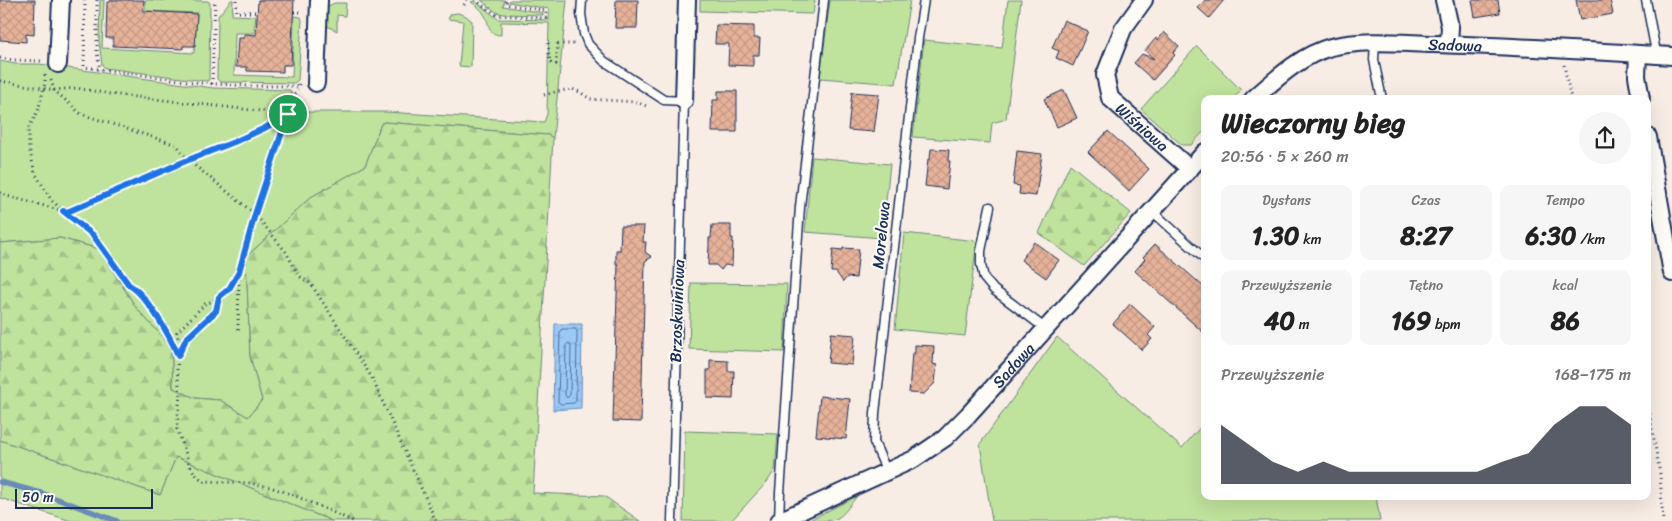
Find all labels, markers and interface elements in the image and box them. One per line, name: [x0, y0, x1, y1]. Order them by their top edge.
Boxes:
street label: Sadowa: [1428, 29, 1482, 60]
pin: [267, 93, 309, 135]
street label: Wiśniowa: [1109, 95, 1176, 159]
text: Wieczorny bieg: [1221, 98, 1405, 147]
icon: arrive: [274, 100, 302, 128]
button: share: [1579, 112, 1631, 164]
text: 20:56 · 5 × 260 m: [1221, 142, 1349, 171]
text: Dystans: [1262, 188, 1311, 213]
text: Czas: [1412, 188, 1440, 213]
text: Tempo: [1546, 188, 1585, 213]
street label: Morelowa: [863, 200, 899, 270]
text: 1.30: [1252, 213, 1300, 258]
text: 8:27: [1400, 213, 1452, 258]
text: 6:30: [1525, 213, 1577, 258]
text: km: [1300, 227, 1321, 252]
text: /km: [1577, 227, 1605, 252]
street label: Brzoskwiniowa: [661, 258, 693, 363]
text: Przewyższenie: [1241, 273, 1332, 298]
text: Tętno: [1409, 273, 1443, 298]
text: kcal: [1553, 273, 1578, 298]
text: 40: [1264, 298, 1295, 343]
text: 169: [1391, 298, 1431, 343]
text: 86: [1551, 298, 1580, 343]
text: m: [1295, 312, 1310, 337]
text: bpm: [1431, 312, 1461, 337]
street label: Sadowa: [984, 335, 1042, 395]
text: Przewyższenie: [1221, 360, 1325, 389]
text: 168–175 m: [1554, 360, 1631, 389]
text: 50 m: [22, 485, 54, 510]
scale bar: [15, 486, 152, 509]

